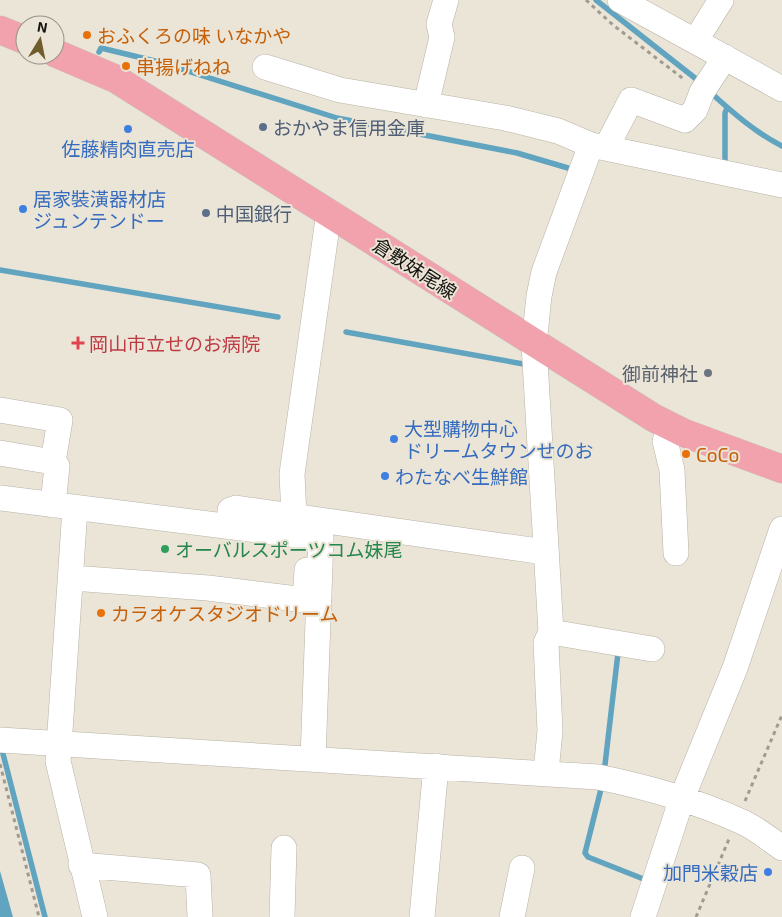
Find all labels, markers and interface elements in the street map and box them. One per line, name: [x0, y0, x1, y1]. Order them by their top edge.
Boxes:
north arrow: [15, 15, 65, 65]
text: N: [36, 17, 49, 36]
place label: おふくろの味 いなかや: [97, 24, 291, 47]
marker: おふくろの味 いなかや: [81, 29, 93, 41]
place label: 串揚げねね: [136, 55, 231, 78]
marker: 串揚げねね: [120, 60, 132, 72]
place label: おかやま信用金庫: [273, 116, 425, 139]
marker: おかやま信用金庫: [257, 121, 269, 133]
marker: 佐藤精肉直売店: [122, 123, 134, 135]
place label: 佐藤精肉直売店: [61, 137, 195, 160]
place label: 居家裝潢器材店 ジュンテンドー: [33, 187, 166, 232]
place label: 中国銀行: [216, 202, 292, 225]
marker: 居家裝潢器材店 ジュンテンドー: [17, 203, 29, 215]
marker: 中国銀行: [200, 207, 212, 219]
street label: 倉敷妹尾線: [369, 232, 461, 304]
place label: 岡山市立せのお病院: [89, 332, 260, 355]
marker: 岡山市立せのお病院: [71, 336, 85, 350]
place label: 御前神社: [622, 362, 698, 385]
marker: 御前神社: [702, 367, 714, 379]
place label: 大型購物中心 ドリームタウンせのお: [404, 417, 593, 462]
marker: 大型購物中心 ドリームタウンせのお: [388, 433, 400, 445]
place label: CoCo: [696, 443, 739, 466]
marker: CoCo: [680, 448, 692, 460]
place label: わたなべ生鮮館: [395, 465, 528, 488]
marker: わたなべ生鮮館: [379, 470, 391, 482]
place label: オーバルスポーツコム妹尾: [175, 538, 402, 561]
marker: オーバルスポーツコム妹尾: [159, 543, 171, 555]
place label: カラオケスタジオドリーム: [111, 602, 338, 625]
marker: カラオケスタジオドリーム: [95, 607, 107, 619]
place label: 加門米穀店: [663, 861, 758, 884]
marker: 加門米穀店: [762, 866, 774, 878]

